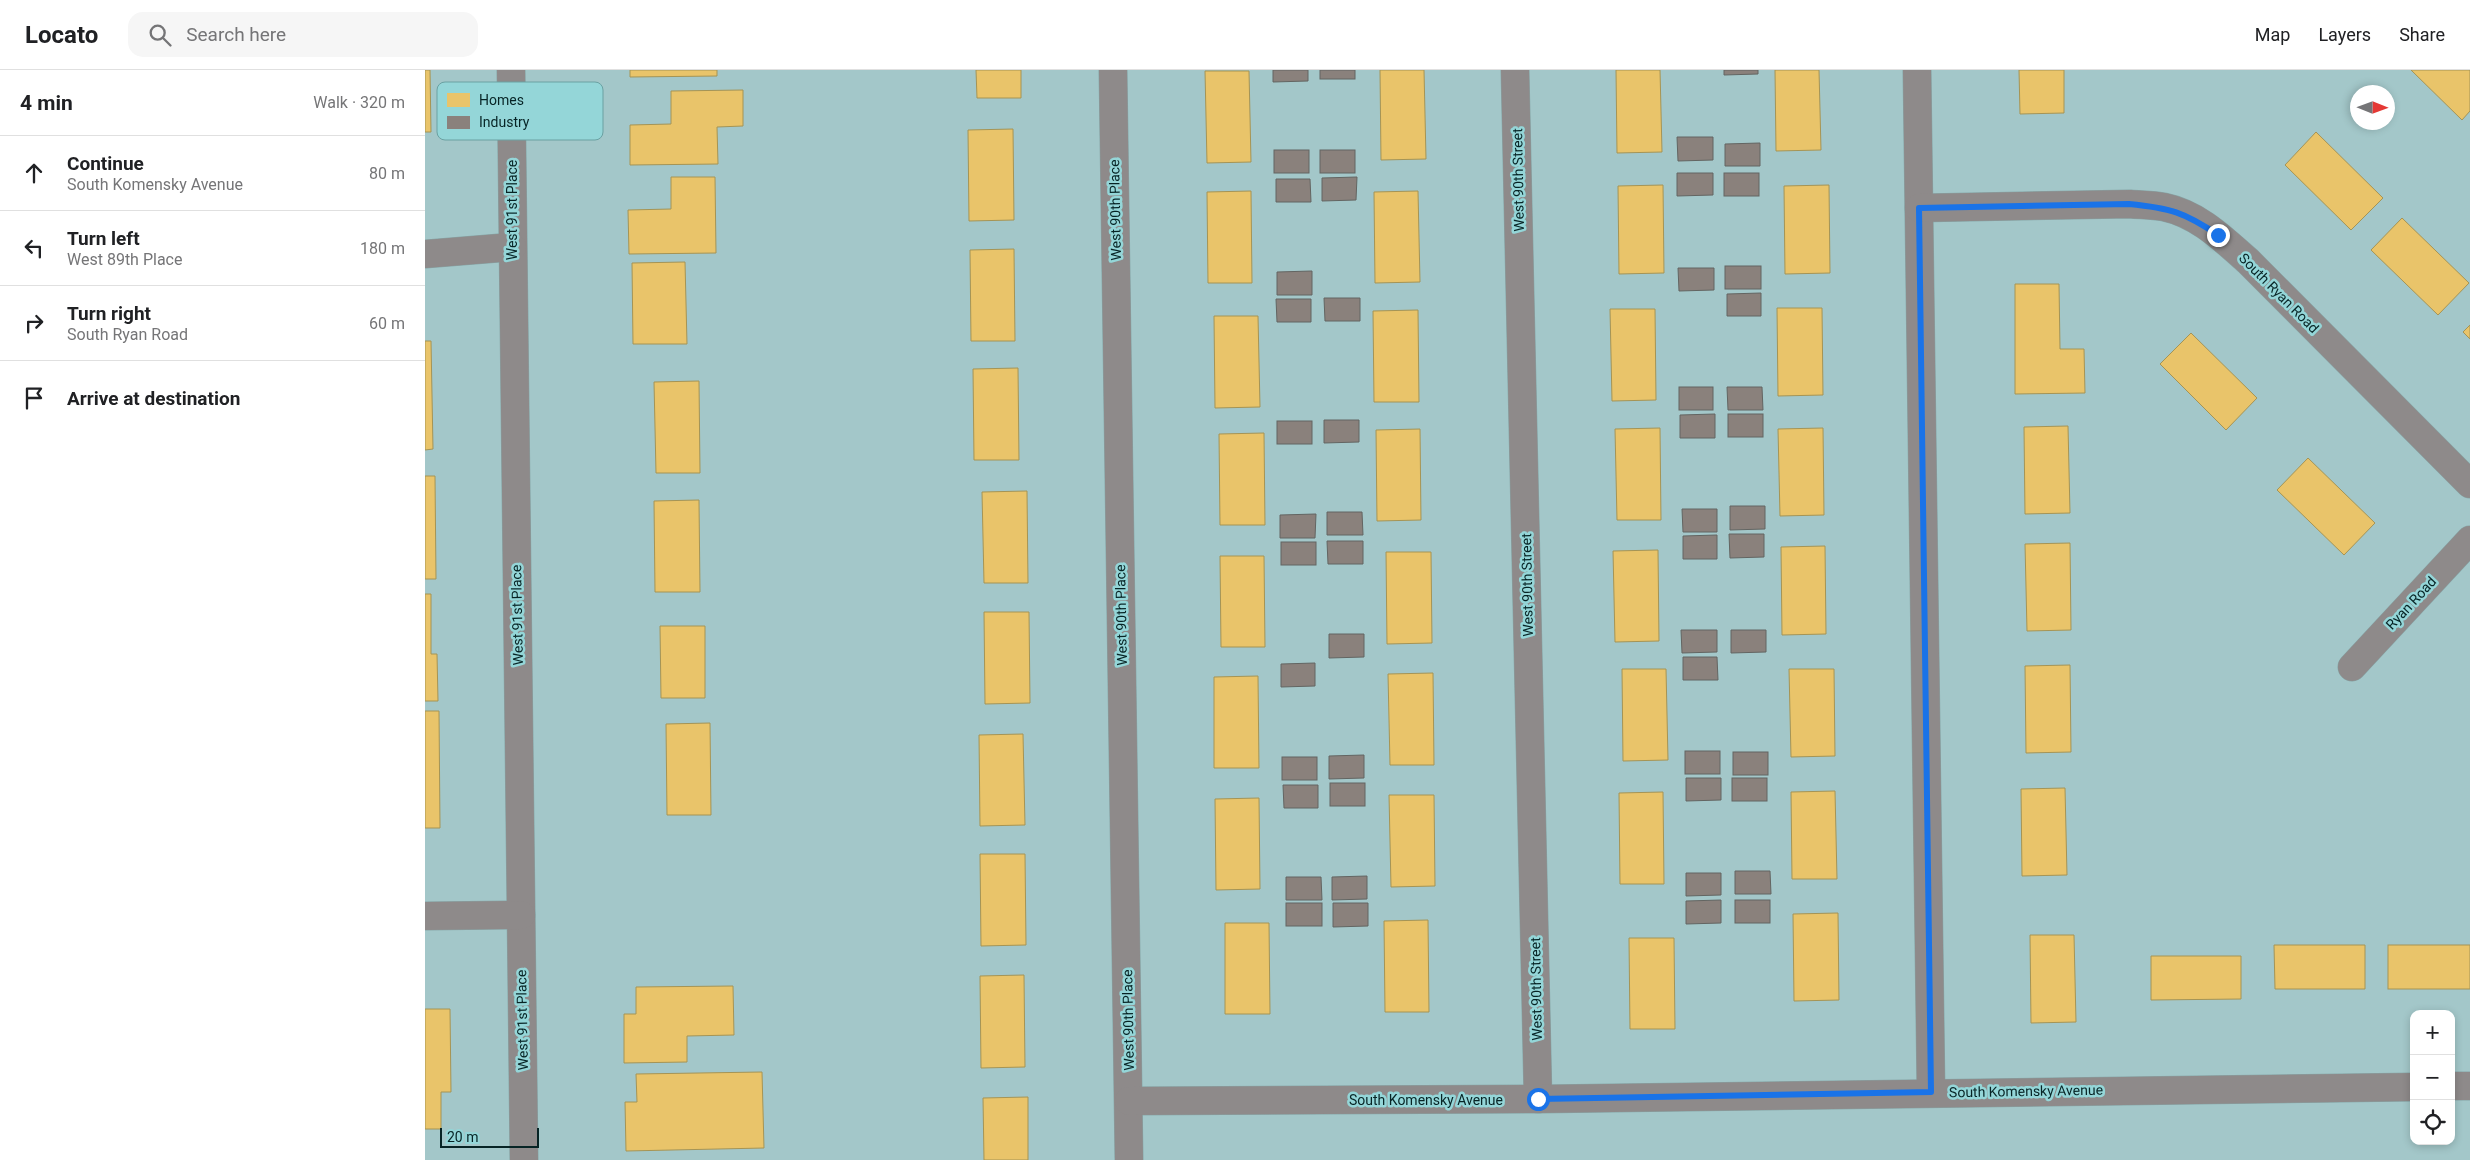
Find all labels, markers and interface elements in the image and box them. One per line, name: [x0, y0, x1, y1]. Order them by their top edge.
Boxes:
search box: [128, 12, 478, 57]
text: Locato: [25, 21, 98, 49]
icon: search: [146, 21, 174, 49]
text: Search here: [186, 23, 286, 46]
text: Map: [2255, 24, 2290, 45]
text: Layers: [2318, 24, 2371, 45]
text: Share: [2399, 24, 2445, 45]
legend: [437, 82, 603, 140]
north arrow: [2350, 85, 2395, 130]
text: 4 min: [20, 91, 73, 115]
text: Homes: [479, 92, 524, 108]
text: Walk · 320 m: [313, 93, 405, 112]
text: Industry: [479, 114, 530, 130]
street label: West 90th Street: [1509, 128, 1527, 232]
text: Continue: [67, 152, 144, 175]
icon: ahead: [20, 159, 48, 187]
street label: West 90th Place: [1106, 159, 1124, 261]
street label: West 91st Place: [504, 160, 520, 260]
text: 80 m: [369, 164, 405, 183]
text: South Komensky Avenue: [67, 175, 243, 194]
route end: [2207, 224, 2230, 247]
text: Turn left: [67, 227, 140, 250]
icon: left: [20, 234, 48, 262]
text: 180 m: [360, 239, 405, 258]
text: West 89th Place: [67, 250, 182, 269]
street label: South Ryan Road: [2236, 250, 2322, 336]
text: Turn right: [67, 302, 151, 325]
icon: right: [20, 309, 48, 337]
text: 60 m: [369, 314, 405, 333]
text: South Ryan Road: [67, 325, 188, 344]
icon: arrive: [20, 384, 48, 412]
text: Arrive at destination: [67, 387, 240, 410]
street label: West 90th Street: [1518, 533, 1536, 637]
street label: West 90th Place: [1112, 564, 1130, 666]
street label: West 91st Place: [508, 565, 526, 665]
street label: Ryan Road: [2383, 573, 2439, 633]
street label: West 90th Street: [1527, 937, 1545, 1041]
street label: West 90th Place: [1119, 969, 1137, 1071]
street label: West 91st Place: [513, 970, 531, 1070]
map controls: [2410, 1010, 2455, 1145]
button: +: [2410, 1010, 2455, 1055]
button: −: [2410, 1055, 2455, 1100]
street label: South Komensky Avenue: [1949, 1082, 2103, 1100]
route start: [1527, 1088, 1550, 1111]
street label: South Komensky Avenue: [1349, 1092, 1503, 1108]
button: locate: [2410, 1100, 2455, 1145]
scale bar: [440, 1125, 539, 1148]
text: 20 m: [447, 1129, 479, 1145]

